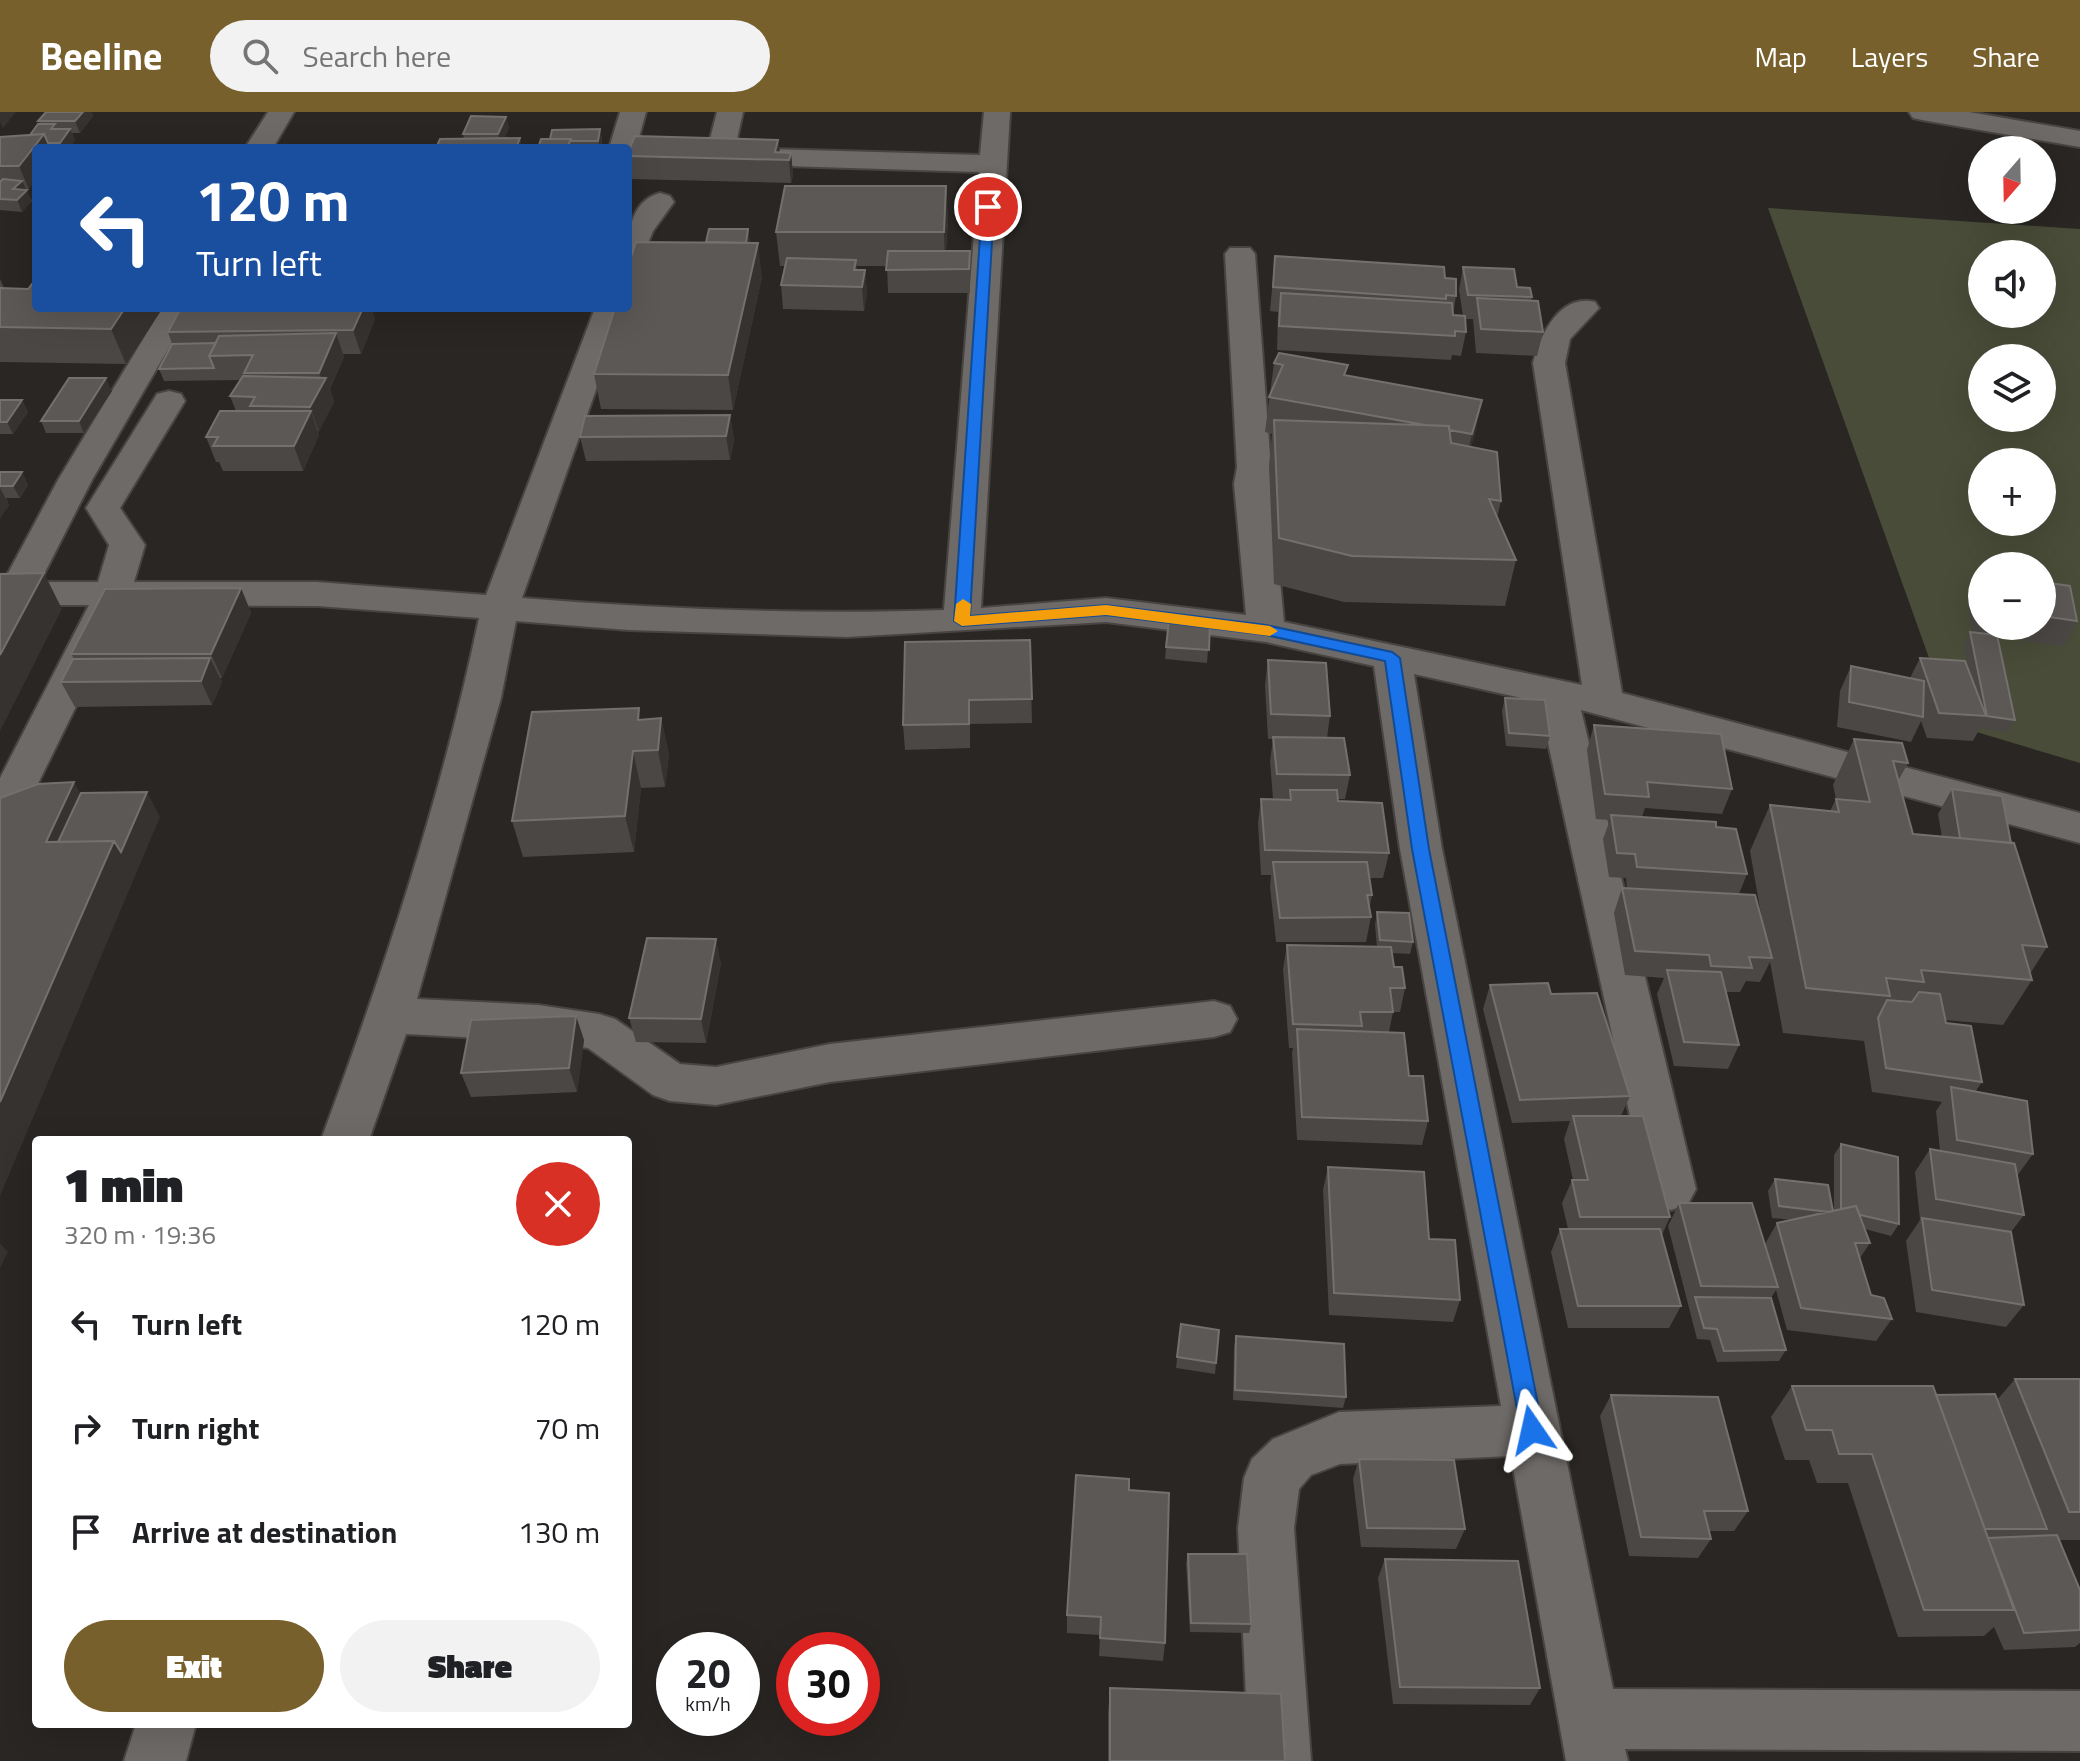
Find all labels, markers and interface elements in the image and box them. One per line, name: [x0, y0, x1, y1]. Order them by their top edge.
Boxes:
search box: [210, 20, 770, 92]
text: Beeline: [40, 27, 162, 85]
text: Search here: [302, 33, 451, 79]
icon: search: [238, 34, 282, 78]
text: Map: [1754, 35, 1807, 78]
text: Layers: [1851, 35, 1928, 78]
text: Share: [1972, 35, 2040, 78]
north arrow: [1968, 136, 2056, 224]
map controls: [1968, 136, 2056, 640]
text: 120 m: [196, 158, 349, 243]
pin: [954, 173, 1022, 241]
icon: left: [64, 176, 168, 280]
icon: arrive: [966, 185, 1010, 229]
text: Turn left: [196, 235, 322, 290]
button: sound: [1968, 240, 2056, 328]
button: layers: [1968, 344, 2056, 432]
button: +: [1968, 448, 2056, 536]
button: −: [1968, 552, 2056, 640]
text: 1 min: [64, 1148, 183, 1221]
button: close: [516, 1162, 600, 1246]
text: 320 m · 19:36: [64, 1215, 216, 1254]
text: Turn left: [132, 1301, 242, 1347]
text: 120 m: [518, 1301, 600, 1347]
icon: left: [64, 1302, 108, 1346]
position arrow: [1490, 1388, 1574, 1472]
text: Turn right: [132, 1405, 260, 1451]
text: 70 m: [535, 1405, 600, 1451]
icon: right: [64, 1406, 108, 1450]
text: Arrive at destination: [132, 1509, 397, 1555]
text: 130 m: [518, 1509, 600, 1555]
icon: arrive: [64, 1510, 108, 1554]
button: Exit: [64, 1620, 324, 1712]
button: Share: [340, 1620, 600, 1712]
speed limit sign: 30: [776, 1632, 880, 1736]
text: 20: [686, 1643, 730, 1704]
text: km/h: [685, 1688, 731, 1719]

